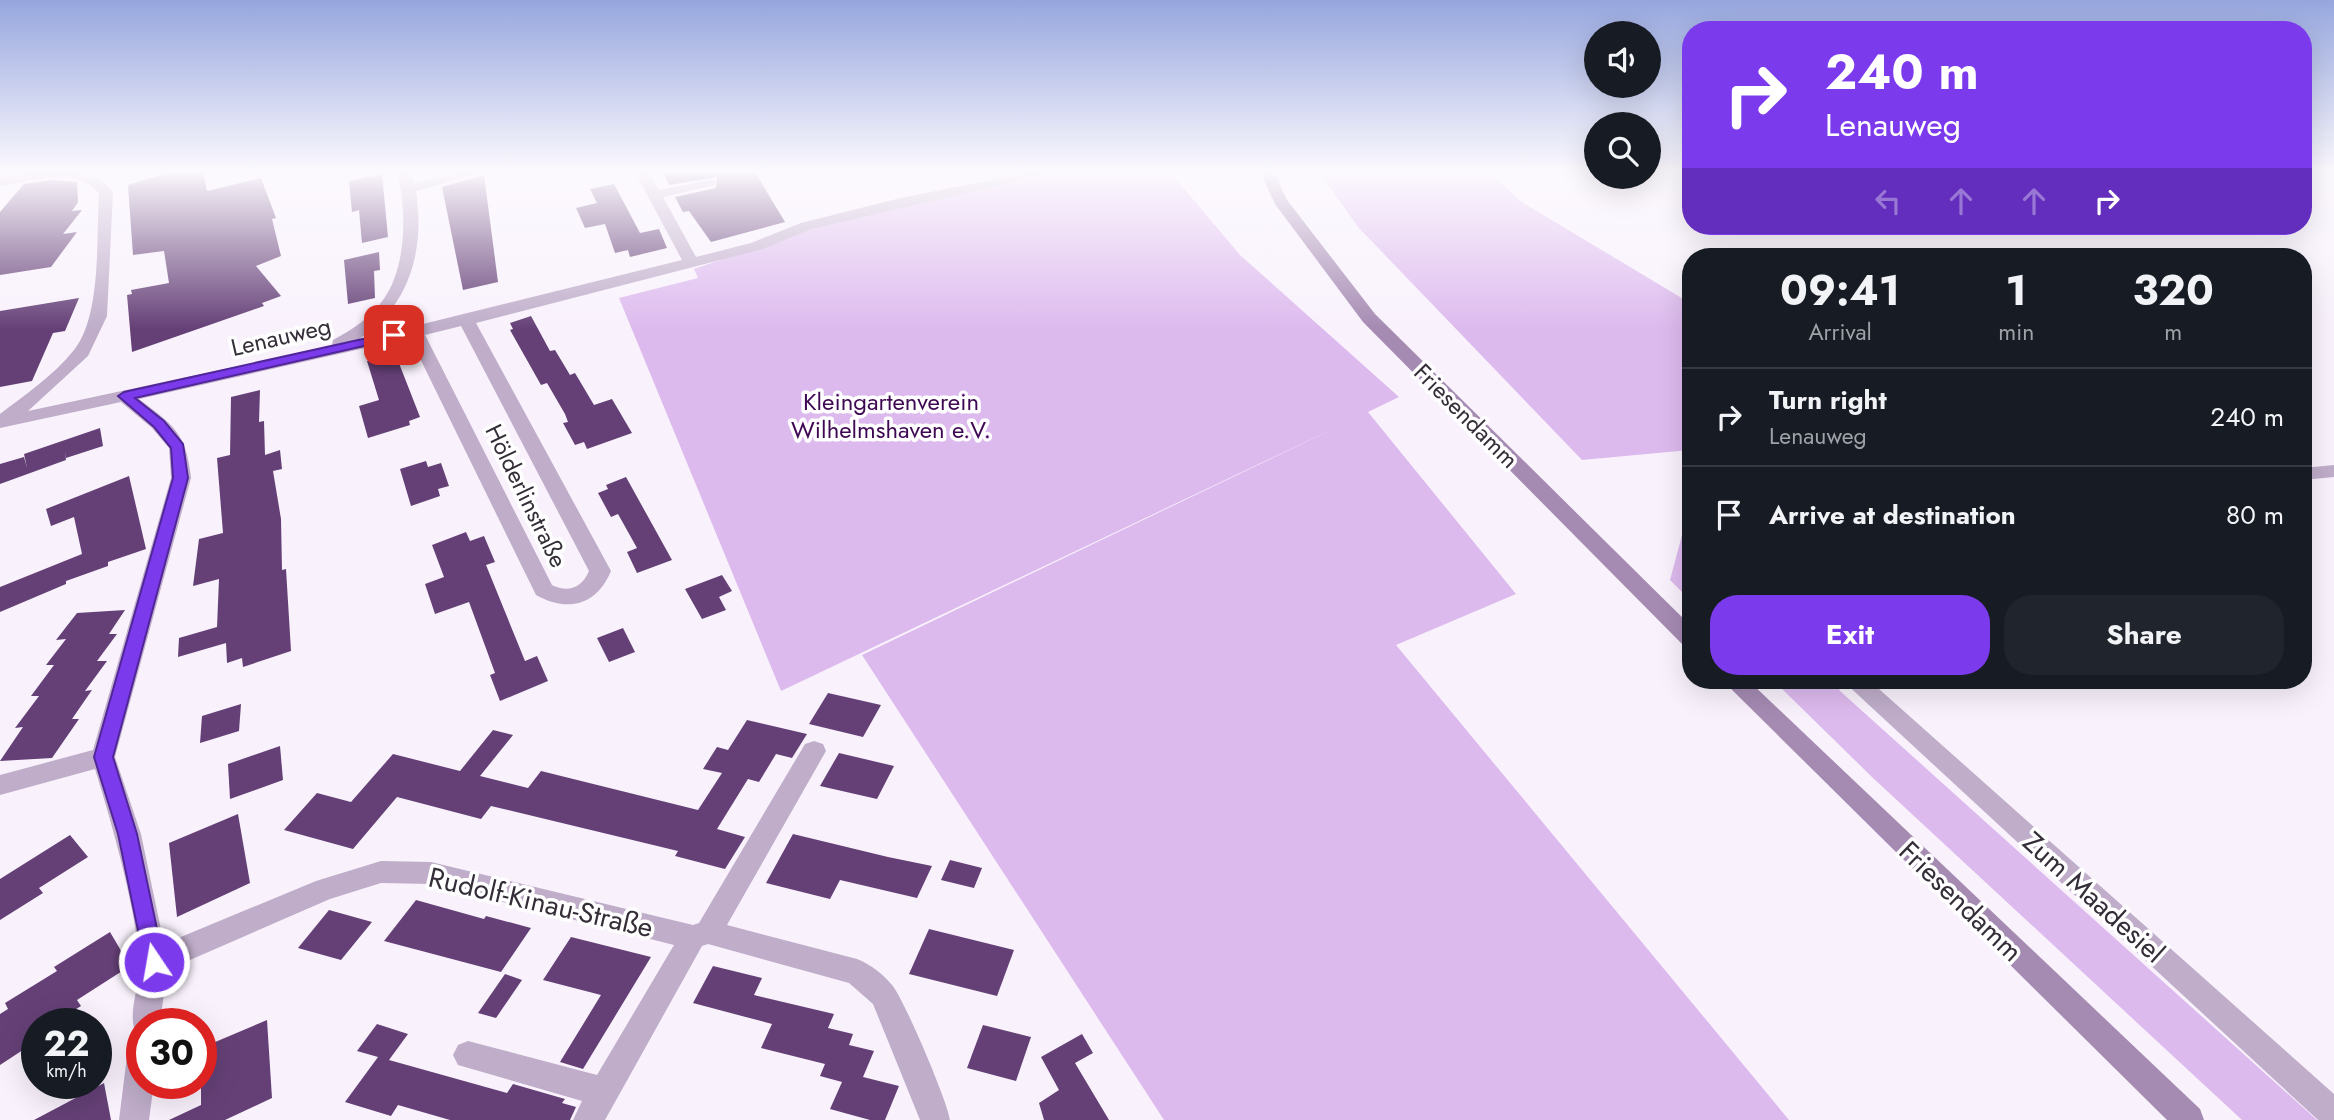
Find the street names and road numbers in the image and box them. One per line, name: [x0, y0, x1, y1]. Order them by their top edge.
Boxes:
street label: Lenauweg: [227, 308, 334, 365]
street label: Friesendamm: [1406, 355, 1527, 476]
street label: Hölderlinstraße: [477, 418, 576, 573]
street label: Zum Maadesiel: [2014, 822, 2174, 972]
street label: Friesendamm: [1889, 832, 2032, 971]
street label: Rudolf-Kinau-Straße: [425, 857, 657, 948]

